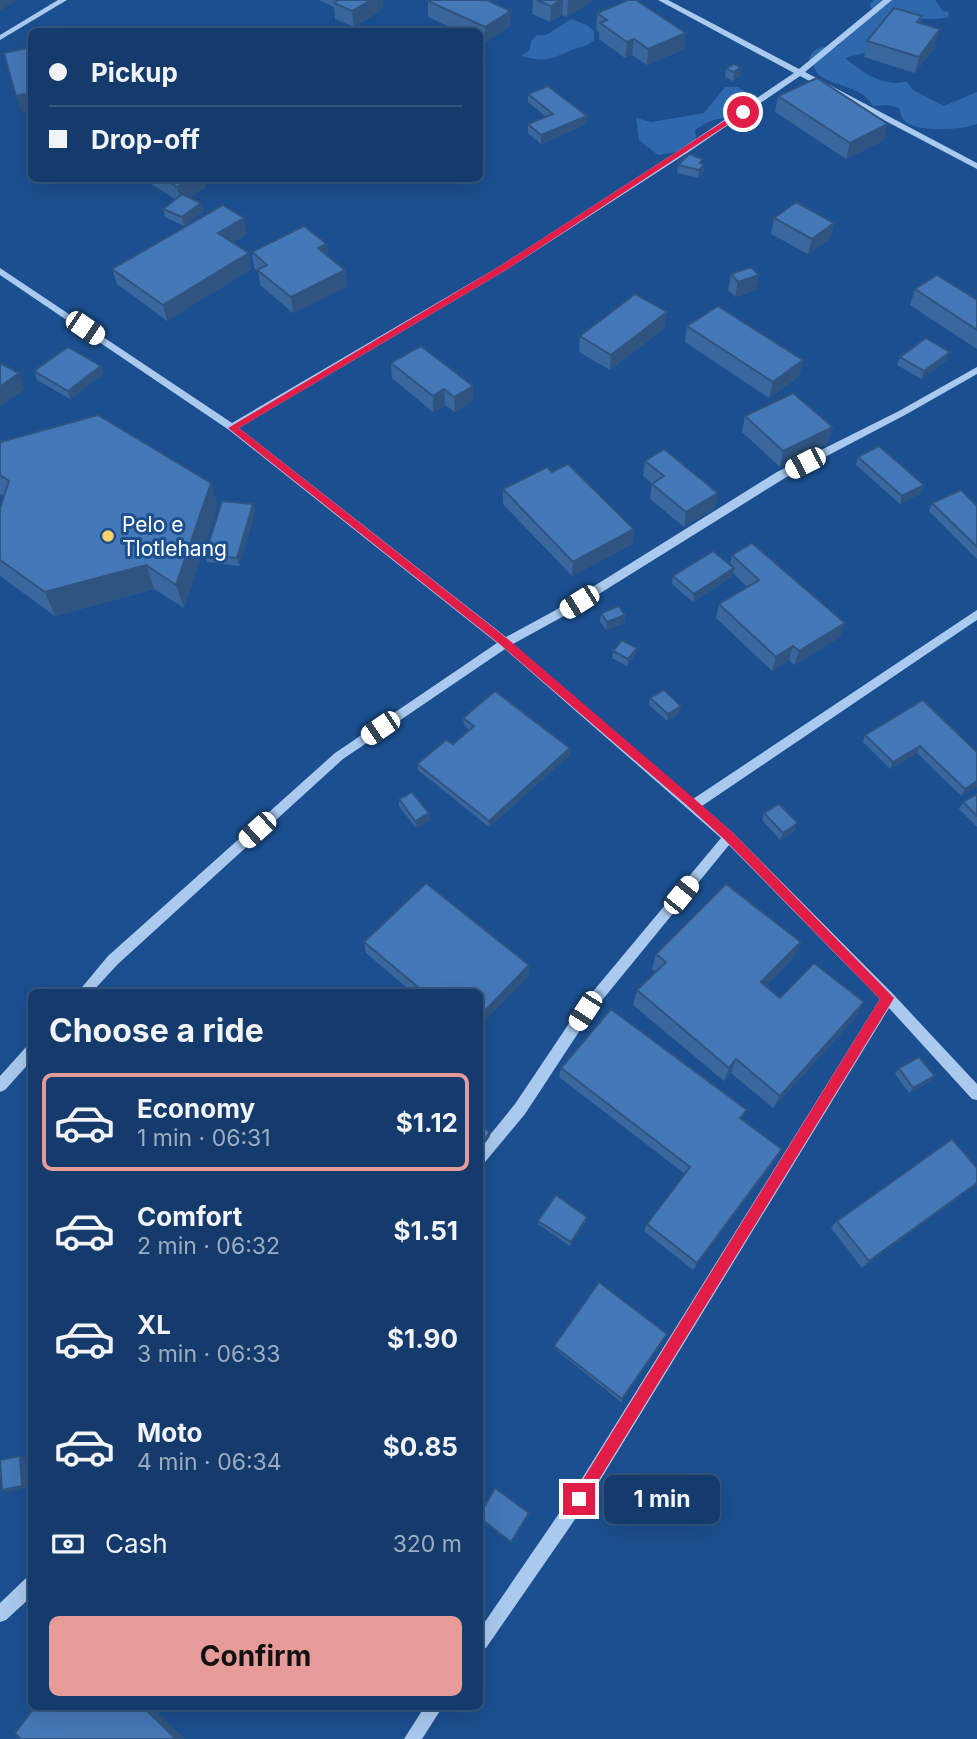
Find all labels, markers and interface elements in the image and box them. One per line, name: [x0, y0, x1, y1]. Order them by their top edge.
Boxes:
text: Pickup: [91, 57, 178, 88]
route start: [727, 96, 759, 128]
text: Drop-off: [91, 124, 200, 155]
car: [62, 308, 109, 348]
car: [782, 444, 829, 482]
place label: Pelo e Tlotlehang: [122, 512, 227, 561]
marker: Pelo e Tlotlehang: [100, 528, 116, 544]
car: [556, 582, 603, 622]
car: [357, 708, 404, 748]
car: [235, 808, 280, 852]
car: [660, 872, 703, 918]
car: [565, 988, 606, 1034]
text: Choose a ride: [49, 1011, 264, 1050]
icon: car: [53, 1091, 116, 1154]
text: Economy: [137, 1093, 255, 1124]
text: $1.12: [396, 1107, 458, 1138]
text: 1 min · 06:31: [137, 1124, 271, 1152]
icon: car: [53, 1199, 116, 1262]
text: Comfort: [137, 1201, 242, 1232]
text: $1.51: [393, 1215, 458, 1246]
text: 2 min · 06:32: [137, 1232, 280, 1260]
icon: car: [53, 1307, 116, 1370]
text: XL: [137, 1309, 171, 1340]
text: $1.90: [387, 1323, 458, 1354]
text: 3 min · 06:33: [137, 1340, 280, 1368]
icon: car: [53, 1415, 116, 1478]
text: Moto: [137, 1417, 202, 1448]
text: $0.85: [383, 1431, 458, 1462]
text: 4 min · 06:34: [137, 1448, 282, 1476]
callout: 1 min: [604, 1474, 719, 1524]
route end: [563, 1483, 595, 1515]
text: 1 min: [634, 1485, 690, 1513]
icon: cash: [49, 1525, 87, 1563]
text: Cash: [105, 1528, 168, 1559]
text: 320 m: [393, 1530, 462, 1558]
button: Confirm: [49, 1616, 462, 1696]

